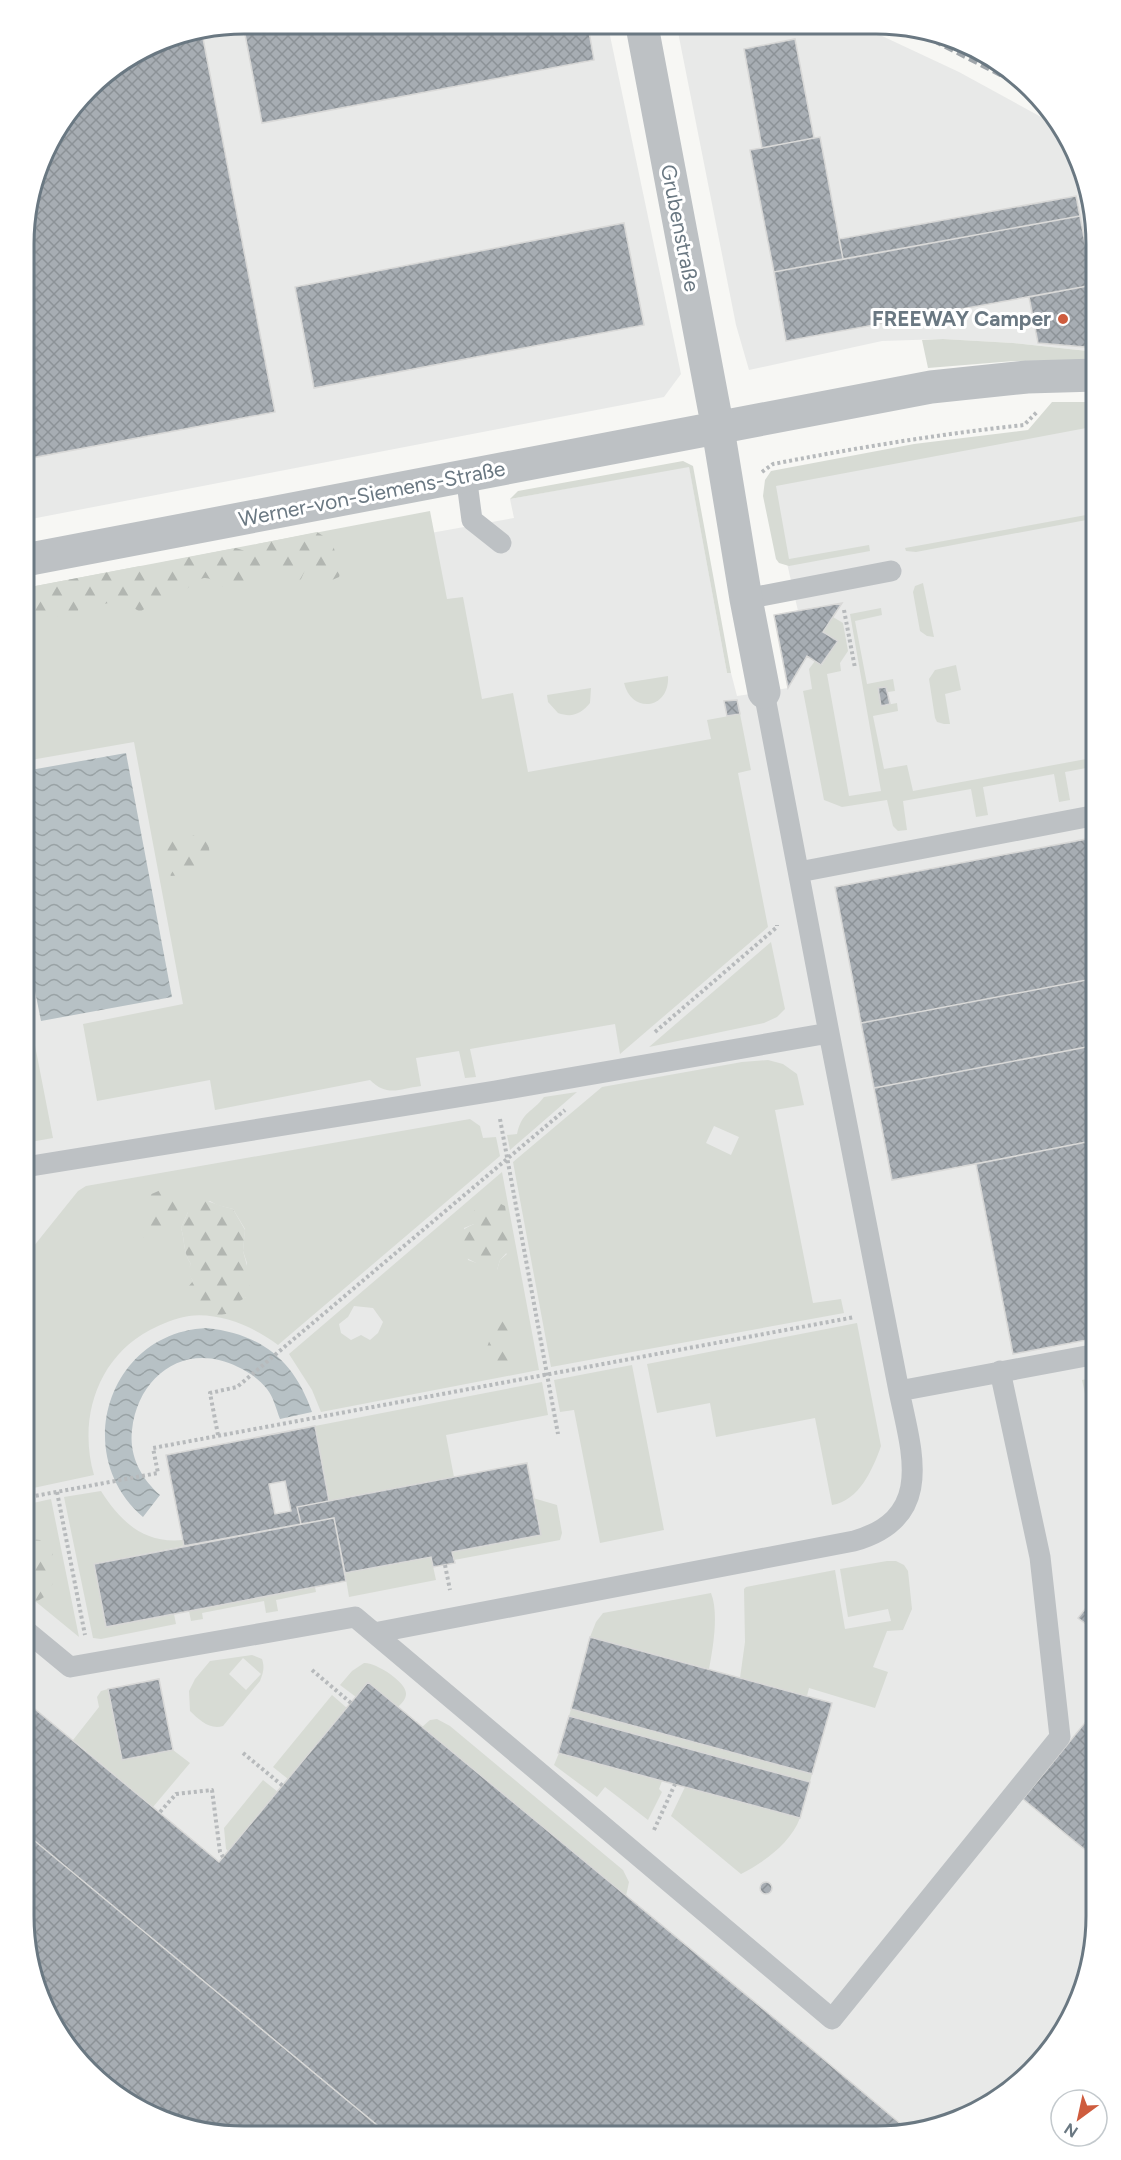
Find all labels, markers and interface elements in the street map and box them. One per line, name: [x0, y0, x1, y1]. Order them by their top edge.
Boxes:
street label: Grubenstraße: [656, 162, 705, 294]
place label: FREEWAY Camper: [872, 306, 1051, 331]
marker: FREEWAY Camper: [1056, 312, 1070, 326]
street label: Werner-von-Siemens-Straße: [236, 455, 507, 532]
north arrow: [1049, 2088, 1109, 2148]
text: N: [1061, 2119, 1081, 2141]

